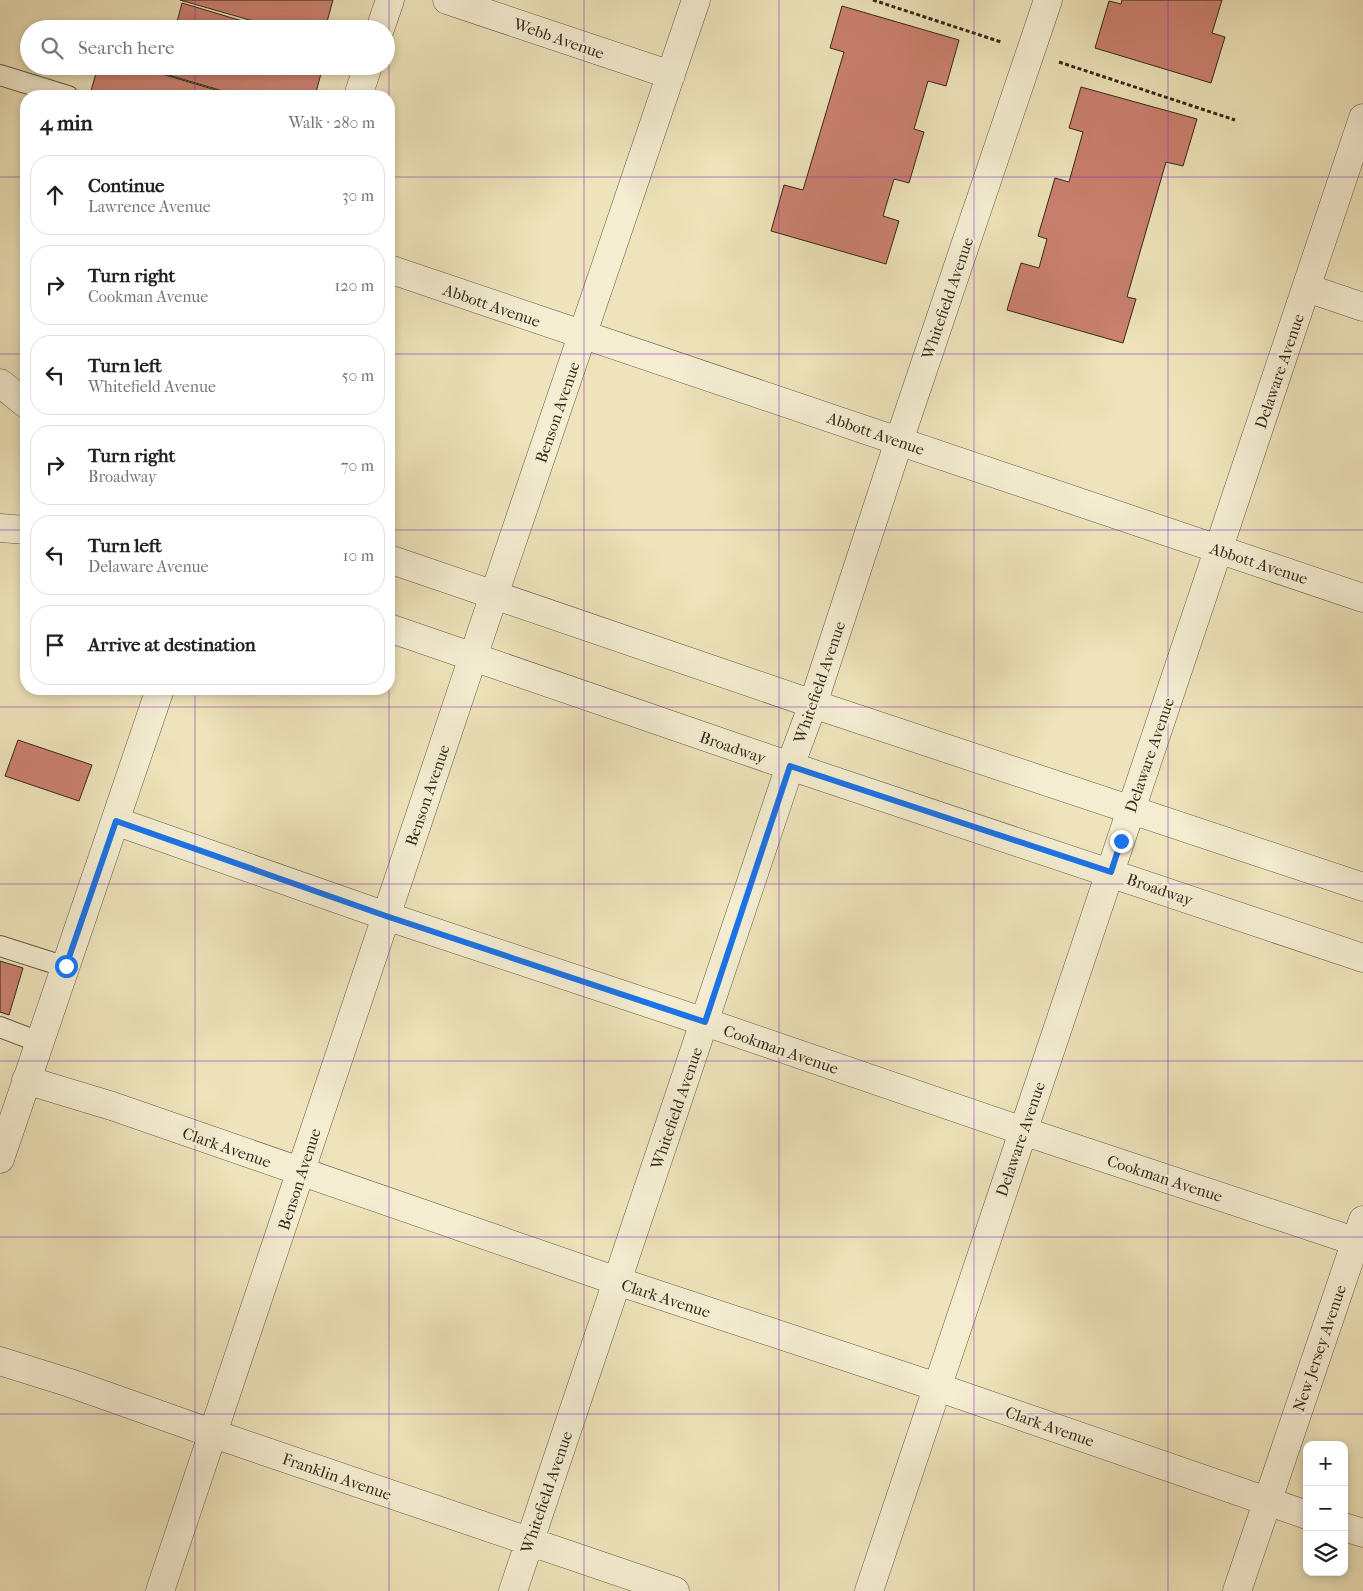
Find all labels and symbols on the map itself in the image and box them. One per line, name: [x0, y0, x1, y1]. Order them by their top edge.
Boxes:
street label: Webb Avenue: [510, 14, 607, 63]
street label: Whitefield Avenue: [917, 235, 977, 363]
street label: Abbott Avenue: [440, 280, 543, 331]
street label: Delaware Avenue: [1251, 311, 1308, 431]
street label: Benson Avenue: [531, 359, 584, 465]
street label: Abbott Avenue: [824, 408, 927, 459]
street label: Abbott Avenue: [1207, 538, 1310, 588]
street label: Whitefield Avenue: [789, 619, 849, 747]
street label: Delaware Avenue: [1121, 695, 1178, 815]
street label: Broadway: [697, 727, 769, 768]
street label: Benson Avenue: [401, 742, 454, 848]
route end: [1110, 830, 1133, 853]
street label: Broadway: [1124, 869, 1196, 910]
route start: [55, 955, 78, 978]
street label: Cookman Avenue: [721, 1021, 841, 1078]
street label: Whitefield Avenue: [646, 1045, 706, 1173]
street label: Delaware Avenue: [992, 1079, 1049, 1199]
street label: Clark Avenue: [180, 1123, 274, 1172]
street label: Benson Avenue: [274, 1126, 325, 1232]
street label: Cookman Avenue: [1105, 1151, 1225, 1206]
street label: Clark Avenue: [619, 1275, 713, 1322]
street label: New Jersey Avenue: [1289, 1282, 1350, 1414]
street label: Clark Avenue: [1003, 1402, 1097, 1451]
street label: Whitefield Avenue: [516, 1429, 576, 1557]
street label: Franklin Avenue: [280, 1449, 394, 1504]

